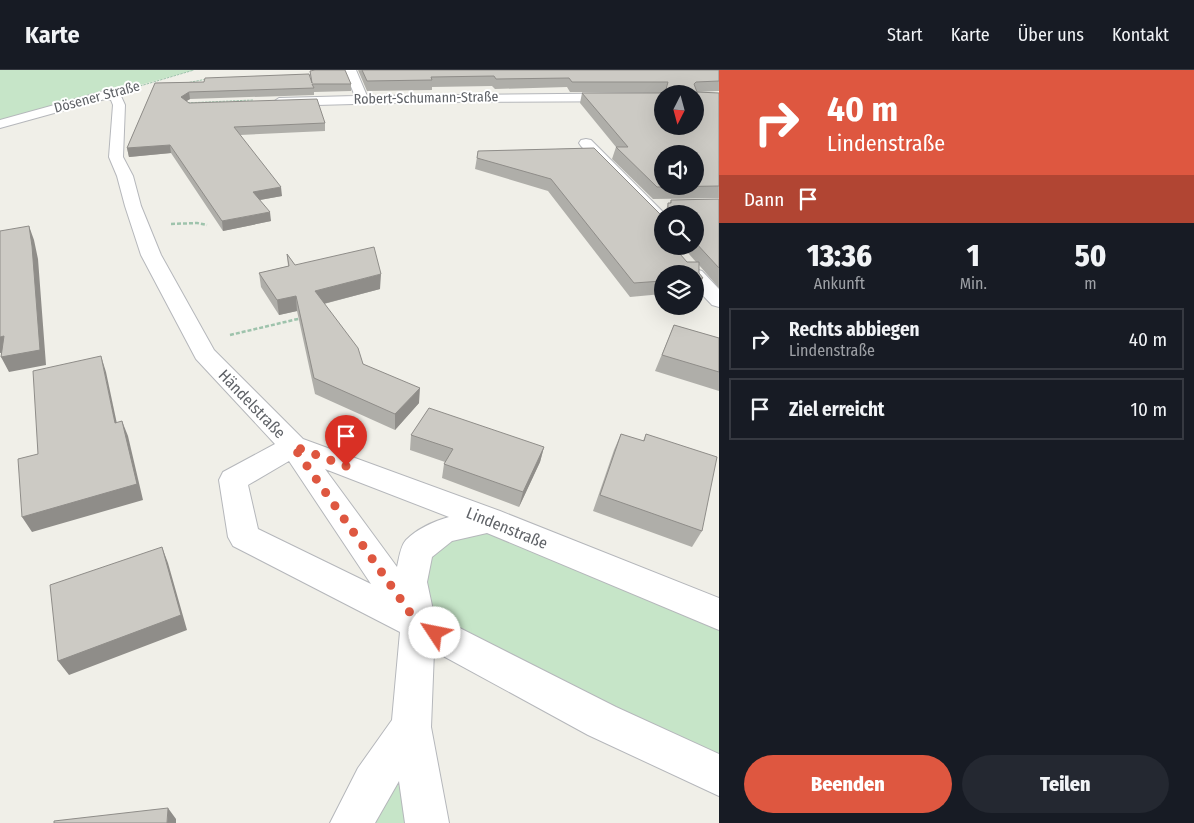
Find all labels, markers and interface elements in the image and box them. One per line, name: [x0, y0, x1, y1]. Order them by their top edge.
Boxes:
text: Karte: [25, 21, 80, 49]
text: Start: [887, 24, 923, 46]
text: Karte: [951, 24, 990, 46]
text: Über uns: [1018, 24, 1084, 46]
text: Kontakt: [1112, 24, 1169, 46]
street label: Dösener Straße: [52, 77, 142, 117]
north arrow: [654, 85, 704, 135]
map controls: [654, 85, 704, 315]
street label: Robert-Schumann-Straße: [354, 88, 498, 108]
text: 40 m: [827, 88, 898, 130]
icon: right: [744, 90, 809, 155]
text: Lindenstraße: [827, 130, 945, 157]
button: sound: [654, 145, 704, 195]
icon: arrive: [794, 185, 822, 213]
text: Dann: [744, 188, 784, 211]
button: search: [654, 205, 704, 255]
text: 13:36: [807, 238, 872, 274]
text: 1: [967, 238, 980, 274]
text: 50: [1075, 238, 1106, 274]
button: layers: [654, 265, 704, 315]
text: Ankunft: [814, 274, 865, 293]
text: Min.: [960, 274, 987, 293]
text: m: [1084, 274, 1097, 293]
text: Rechts abbiegen: [789, 318, 919, 341]
icon: right: [746, 325, 774, 353]
text: 40 m: [1129, 328, 1167, 351]
text: Lindenstraße: [789, 341, 875, 360]
street label: Händelstraße: [215, 366, 290, 442]
icon: arrive: [746, 395, 774, 423]
text: Ziel erreicht: [789, 398, 885, 421]
text: 10 m: [1131, 398, 1167, 421]
pin: [325, 415, 367, 466]
icon: arrive: [332, 422, 360, 450]
street label: Lindenstraße: [464, 503, 550, 553]
position arrow: [408, 606, 460, 658]
button: Beenden: [744, 755, 952, 813]
button: Teilen: [962, 755, 1169, 813]

